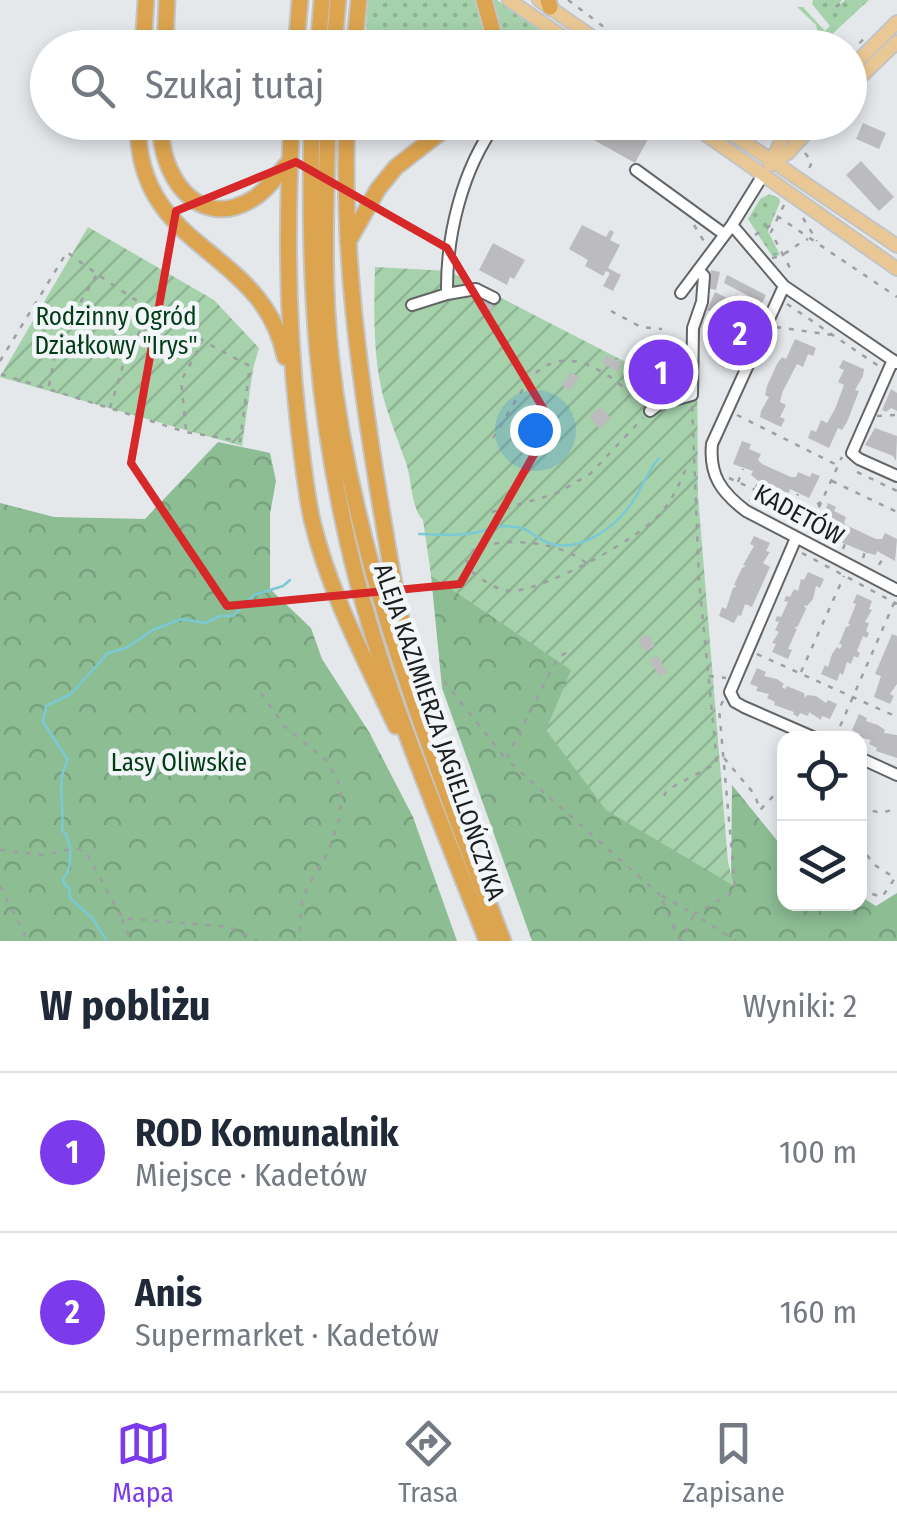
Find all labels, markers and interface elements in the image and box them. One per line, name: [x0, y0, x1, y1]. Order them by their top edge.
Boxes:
search box: [30, 30, 867, 140]
icon: search: [65, 58, 120, 113]
text: Szukaj tutaj: [145, 62, 324, 108]
pin: 2: [708, 296, 772, 370]
park label: Rodzinny Ogród Działkowy "Irys": [34, 302, 198, 361]
pin: 1: [628, 334, 694, 410]
your location: [510, 405, 561, 456]
street label: KADETÓW: [749, 477, 850, 552]
street label: ALEJA KAZIMIERZA JAGIELLOŃCZYKA: [367, 559, 513, 904]
map controls: [777, 731, 867, 911]
button: locate: [777, 731, 867, 821]
park label: Lasy Oliwskie: [111, 748, 247, 778]
button: layers: [777, 821, 867, 911]
text: W pobliżu: [40, 981, 211, 1031]
text: Wyniki: 2: [742, 987, 857, 1025]
text: ROD Komunalnik: [135, 1110, 399, 1156]
text: 1: [66, 1133, 79, 1171]
text: 100 m: [779, 1133, 857, 1171]
text: Miejsce · Kadetów: [135, 1156, 367, 1194]
text: Anis: [135, 1270, 202, 1316]
text: 2: [65, 1293, 80, 1331]
text: 160 m: [780, 1293, 857, 1331]
text: Supermarket · Kadetów: [135, 1316, 439, 1354]
tab: Mapa: [112, 1416, 174, 1509]
tab: Trasa: [398, 1416, 458, 1509]
tab: Zapisane: [682, 1416, 785, 1509]

